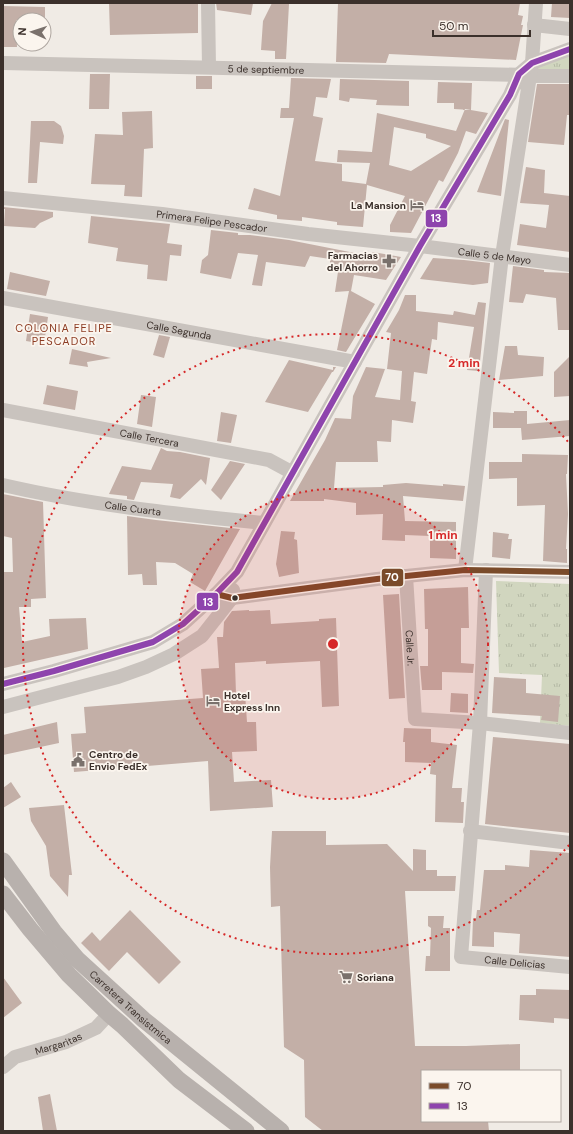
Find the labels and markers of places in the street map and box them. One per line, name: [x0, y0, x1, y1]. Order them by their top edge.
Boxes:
hotel icon: La Mansion: [409, 197, 425, 213]
place label: La Mansion: [351, 199, 406, 212]
place label: Farmacias del Ahorro: [327, 249, 378, 274]
pharmacy icon: Farmacias del Ahorro: [381, 253, 397, 269]
unlabelled marker: [230, 593, 240, 603]
centre of rings: [326, 637, 340, 651]
place label: Hotel Express Inn: [224, 689, 280, 714]
hotel icon: Hotel Express Inn: [205, 693, 221, 709]
place label: Centro de Envio FedEx: [89, 748, 147, 773]
public building icon: Centro de Envio FedEx: [70, 752, 86, 768]
supermarket icon: Soriana: [338, 969, 354, 985]
place label: Soriana: [357, 971, 394, 984]

